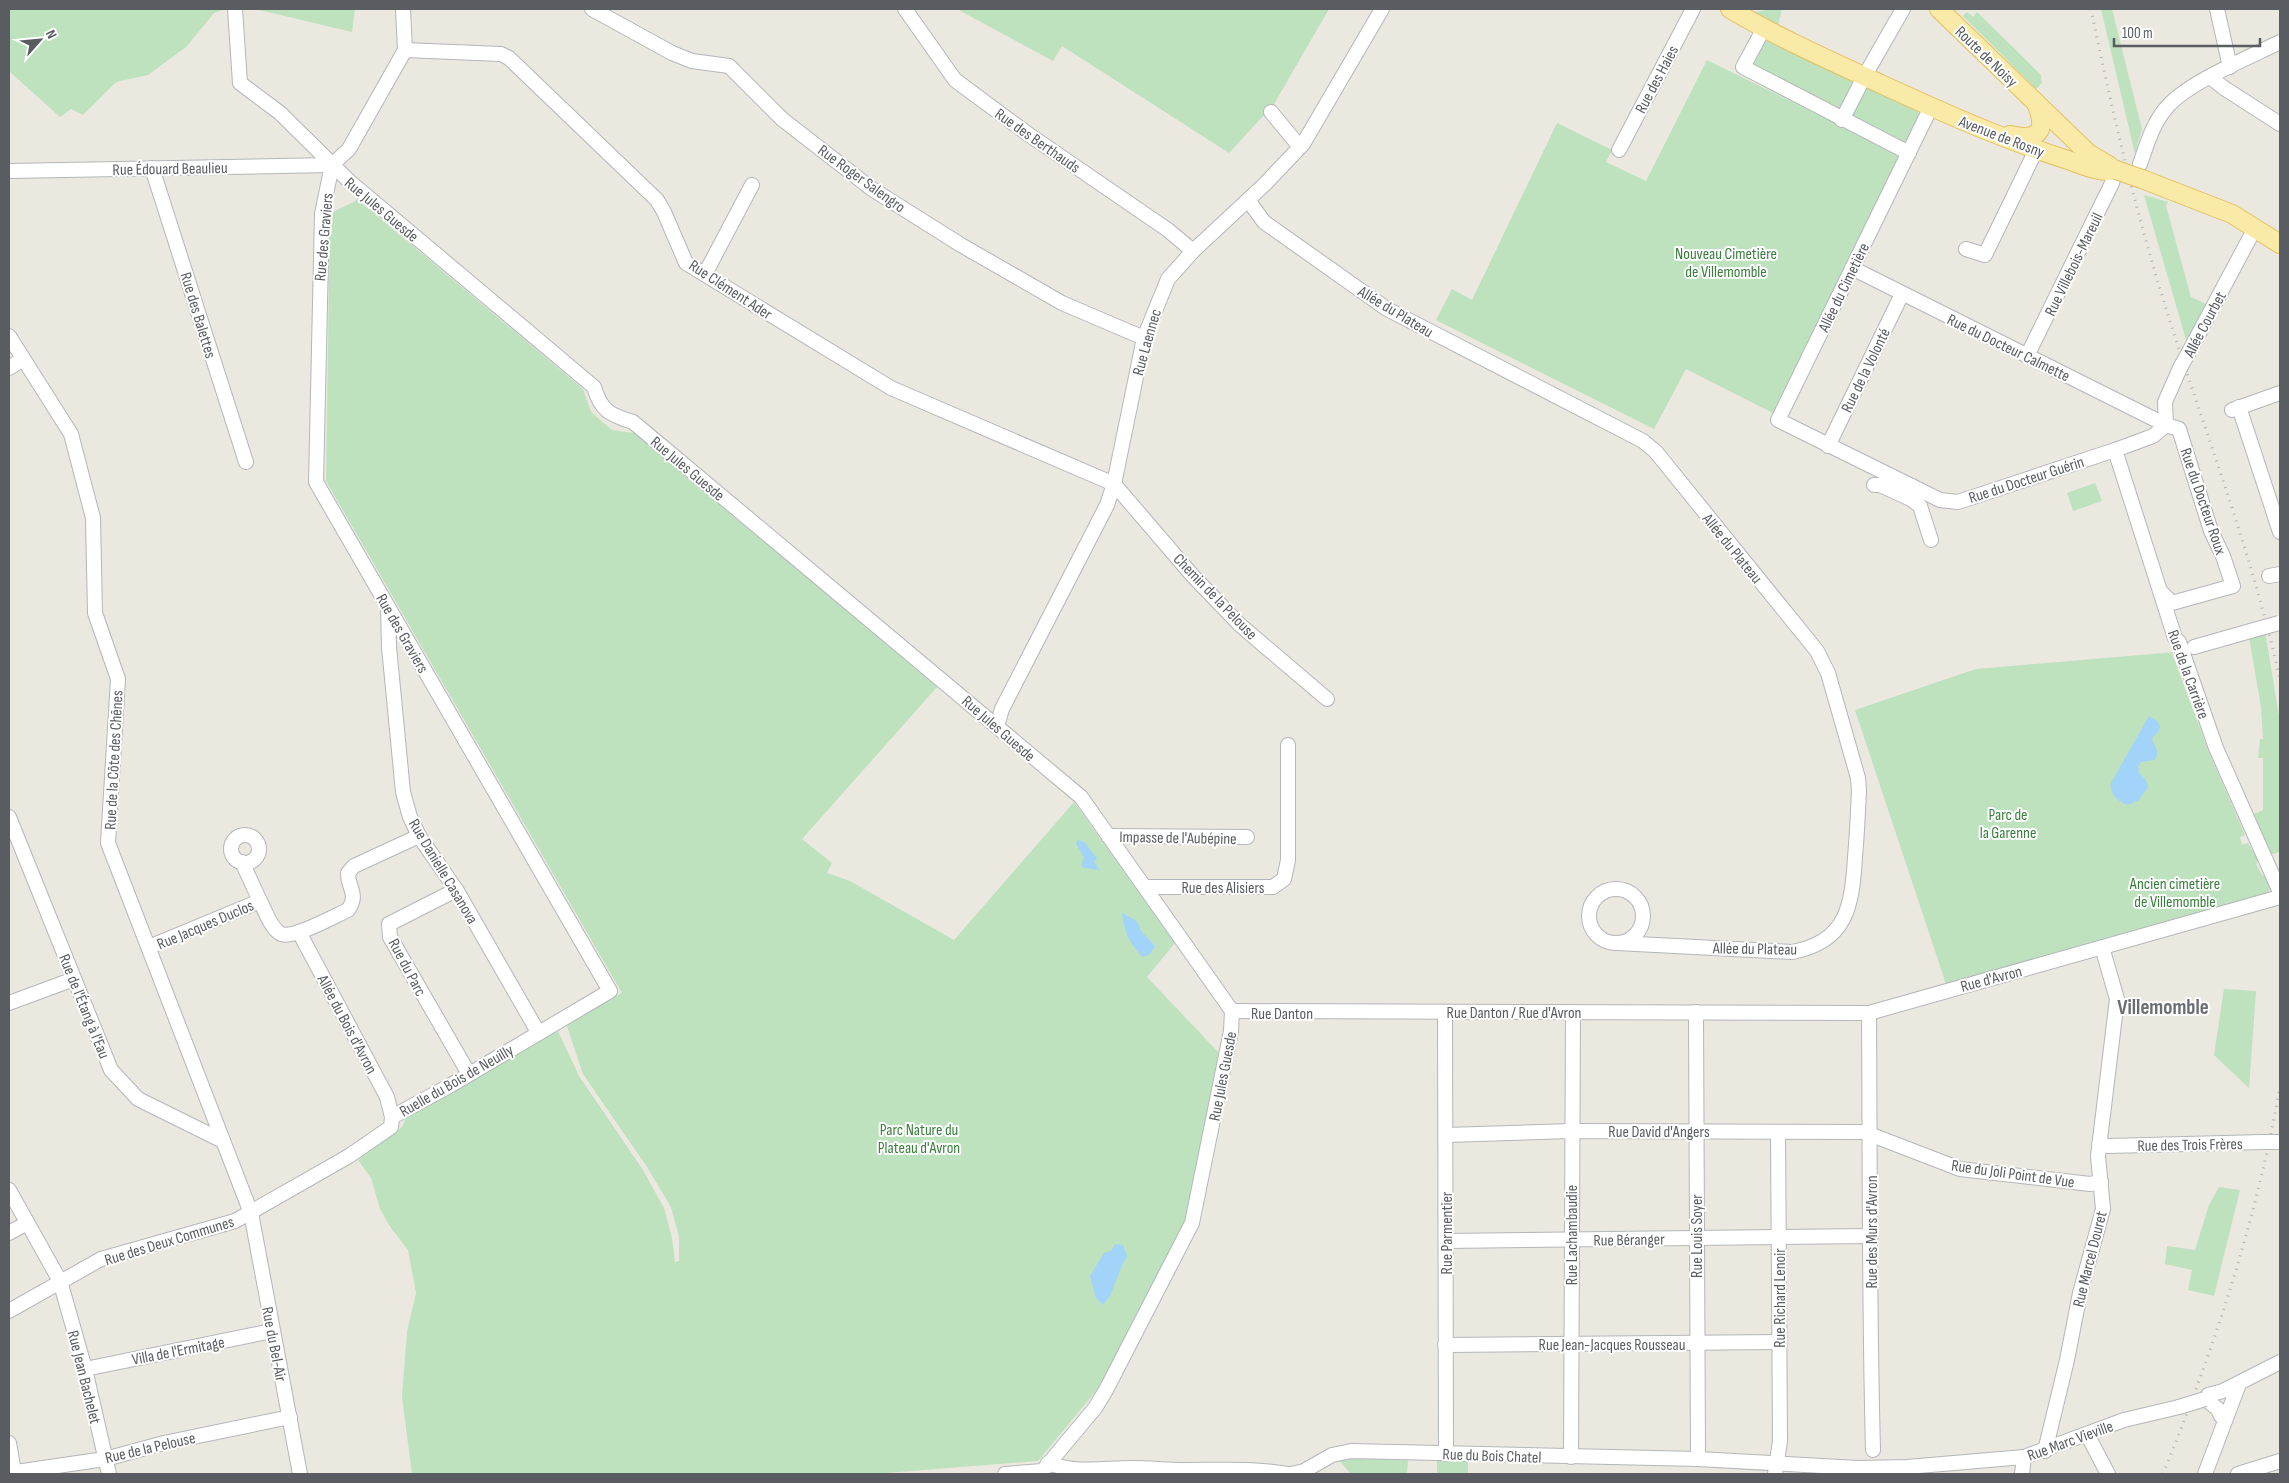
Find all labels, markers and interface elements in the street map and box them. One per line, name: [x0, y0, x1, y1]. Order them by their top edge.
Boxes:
north arrow: [15, 15, 65, 65]
scale bar: [2114, 15, 2260, 47]
street label: Route de Noisy: [1951, 23, 2021, 92]
text: 100 m: [2122, 24, 2153, 43]
text: N: [42, 27, 60, 42]
street label: Rue des Haies: [1632, 42, 1683, 117]
street label: Rue des Berthauds: [991, 105, 1084, 178]
street label: Avenue de Rosny: [1955, 112, 2047, 162]
street label: Rue Roger Salengro: [814, 141, 909, 217]
street label: Rue Édouard Beaulieu: [112, 159, 228, 180]
street label: Rue Jules Guesde: [340, 174, 422, 247]
street label: Rue des Graviers: [311, 192, 338, 282]
street label: Rue Villebois-Mareuil: [2041, 210, 2108, 319]
street label: Allée du Cimetière: [1814, 240, 1874, 336]
park label: Nouveau Cimetière de Villemomble: [1675, 245, 1777, 282]
street label: Rue Clément Ader: [685, 256, 776, 324]
street label: Rue des Balettes: [175, 270, 220, 361]
street label: Allée du Plateau: [1353, 282, 1436, 342]
street label: Allée Courbet: [2180, 288, 2231, 362]
street label: Rue Laennec: [1129, 307, 1166, 378]
street label: Rue du Docteur Calmette: [1944, 310, 2073, 386]
street label: Rue de la Volonté: [1838, 325, 1895, 416]
street label: Rue Jules Guesde: [646, 433, 728, 506]
street label: Rue du Docteur Roux: [2175, 446, 2230, 557]
street label: Rue du Docteur Guérin: [1966, 453, 2087, 508]
street label: Allée du Plateau: [1697, 509, 1766, 588]
street label: Chemin de la Pelouse: [1169, 550, 1261, 644]
street label: Rue des Graviers: [371, 591, 432, 677]
street label: Rue de la Carrière: [2163, 627, 2212, 722]
street label: Rue de la Côte des Chênes: [101, 690, 128, 830]
street label: Rue Jules Guesde: [958, 692, 1038, 766]
park label: Parc de la Garenne: [1980, 806, 2036, 843]
street label: Rue Danielle Casanova: [404, 816, 482, 928]
street label: Impasse de l'Aubépine: [1119, 828, 1237, 849]
park label: Ancien cimetière de Villemomble: [2129, 875, 2220, 912]
street label: Rue des Alisiers: [1181, 879, 1265, 898]
street label: Rue Jacques Duclos: [154, 896, 257, 954]
street label: Rue du Parc: [384, 936, 430, 1000]
street label: Allée du Plateau: [1712, 939, 1797, 960]
street label: Rue de l'Étang à l'Eau: [54, 952, 113, 1062]
street label: Rue d'Avron: [1959, 962, 2024, 997]
street label: Allée du Bois d'Avron: [312, 971, 381, 1077]
district label: Villemomble: [2117, 995, 2209, 1020]
street label: Rue Danton / Rue d'Avron: [1447, 1004, 1581, 1023]
street label: Rue Danton: [1251, 1005, 1313, 1024]
street label: Rue Jules Guesde: [1205, 1030, 1241, 1123]
street label: Ruelle du Bois de Neuilly: [396, 1041, 517, 1122]
park label: Parc Nature du Plateau d'Avron: [878, 1121, 960, 1158]
street label: Rue David d'Angers: [1608, 1123, 1710, 1142]
street label: Rue des Trois Frères: [2137, 1135, 2243, 1156]
street label: Rue du Joli Point de Vue: [1950, 1156, 2076, 1193]
street label: Rue des Murs d'Avron: [1863, 1175, 1882, 1289]
street label: Rue Lachambaudie: [1563, 1185, 1582, 1285]
street label: Rue Parmentier: [1438, 1191, 1457, 1274]
street label: Rue Louis Soyer: [1688, 1194, 1707, 1278]
street label: Rue Marcel Douret: [2069, 1209, 2112, 1309]
street label: Rue des Deux Communes: [102, 1213, 237, 1270]
street label: Rue Béranger: [1593, 1230, 1665, 1251]
street label: Rue Richard Lenoir: [1771, 1248, 1790, 1348]
street label: Rue du Bel-Air: [257, 1305, 290, 1384]
street label: Rue Jean Bachelet: [63, 1329, 104, 1426]
street label: Villa de l'Ermitage: [130, 1333, 226, 1370]
street label: Rue Jean-Jacques Rousseau: [1539, 1336, 1685, 1355]
street label: Rue Marc Vieville: [2025, 1417, 2116, 1466]
street label: Rue de la Pelouse: [103, 1429, 197, 1468]
street label: Rue du Bois Chatel: [1442, 1445, 1542, 1468]

